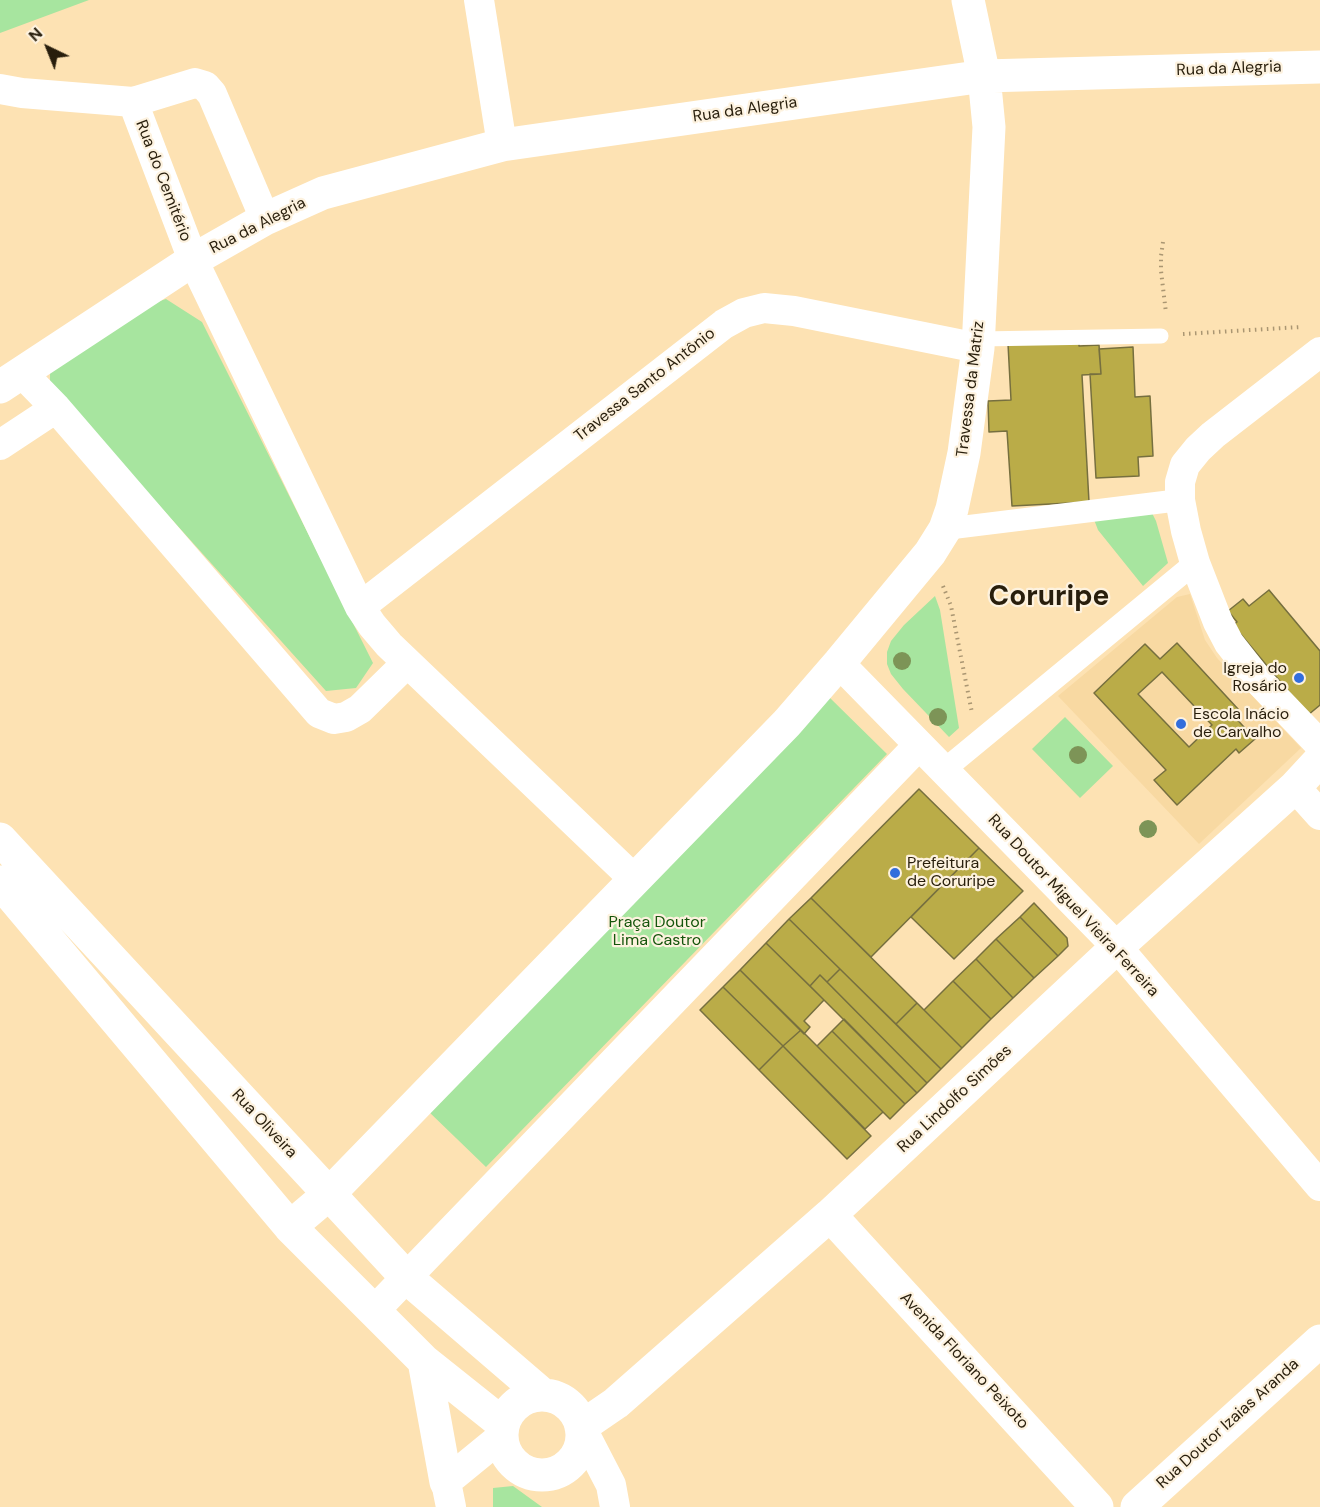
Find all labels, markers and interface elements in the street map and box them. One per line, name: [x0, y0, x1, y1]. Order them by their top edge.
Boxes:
north arrow: [18, 18, 78, 78]
text: N: [24, 23, 47, 46]
street label: Rua da Alegria: [1176, 58, 1282, 80]
street label: Rua da Alegria: [692, 93, 798, 127]
street label: Rua do Cemitério: [131, 118, 195, 244]
street label: Rua da Alegria: [207, 194, 309, 258]
street label: Travessa da Matriz: [953, 320, 989, 458]
street label: Travessa Santo Antônio: [571, 324, 719, 446]
district label: Coruripe: [989, 581, 1109, 615]
place label: Igreja do Rosário: [1223, 659, 1287, 697]
marker: Igreja do Rosário: [1292, 671, 1306, 685]
place label: Escola Inácio de Carvalho: [1193, 705, 1289, 743]
marker: Escola Inácio de Carvalho: [1174, 717, 1188, 731]
street label: Rua Doutor Miguel Vieira Ferreira: [983, 811, 1163, 1001]
place label: Prefeitura de Coruripe: [907, 854, 995, 892]
marker: Prefeitura de Coruripe: [888, 866, 902, 880]
park label: Praça Doutor Lima Castro: [608, 913, 706, 951]
street label: Rua Lindolfo Simões: [894, 1041, 1016, 1157]
street label: Rua Oliveira: [227, 1086, 301, 1162]
street label: Avenida Floriano Peixoto: [896, 1289, 1032, 1433]
street label: Rua Doutor Izaias Aranda: [1153, 1355, 1303, 1493]

